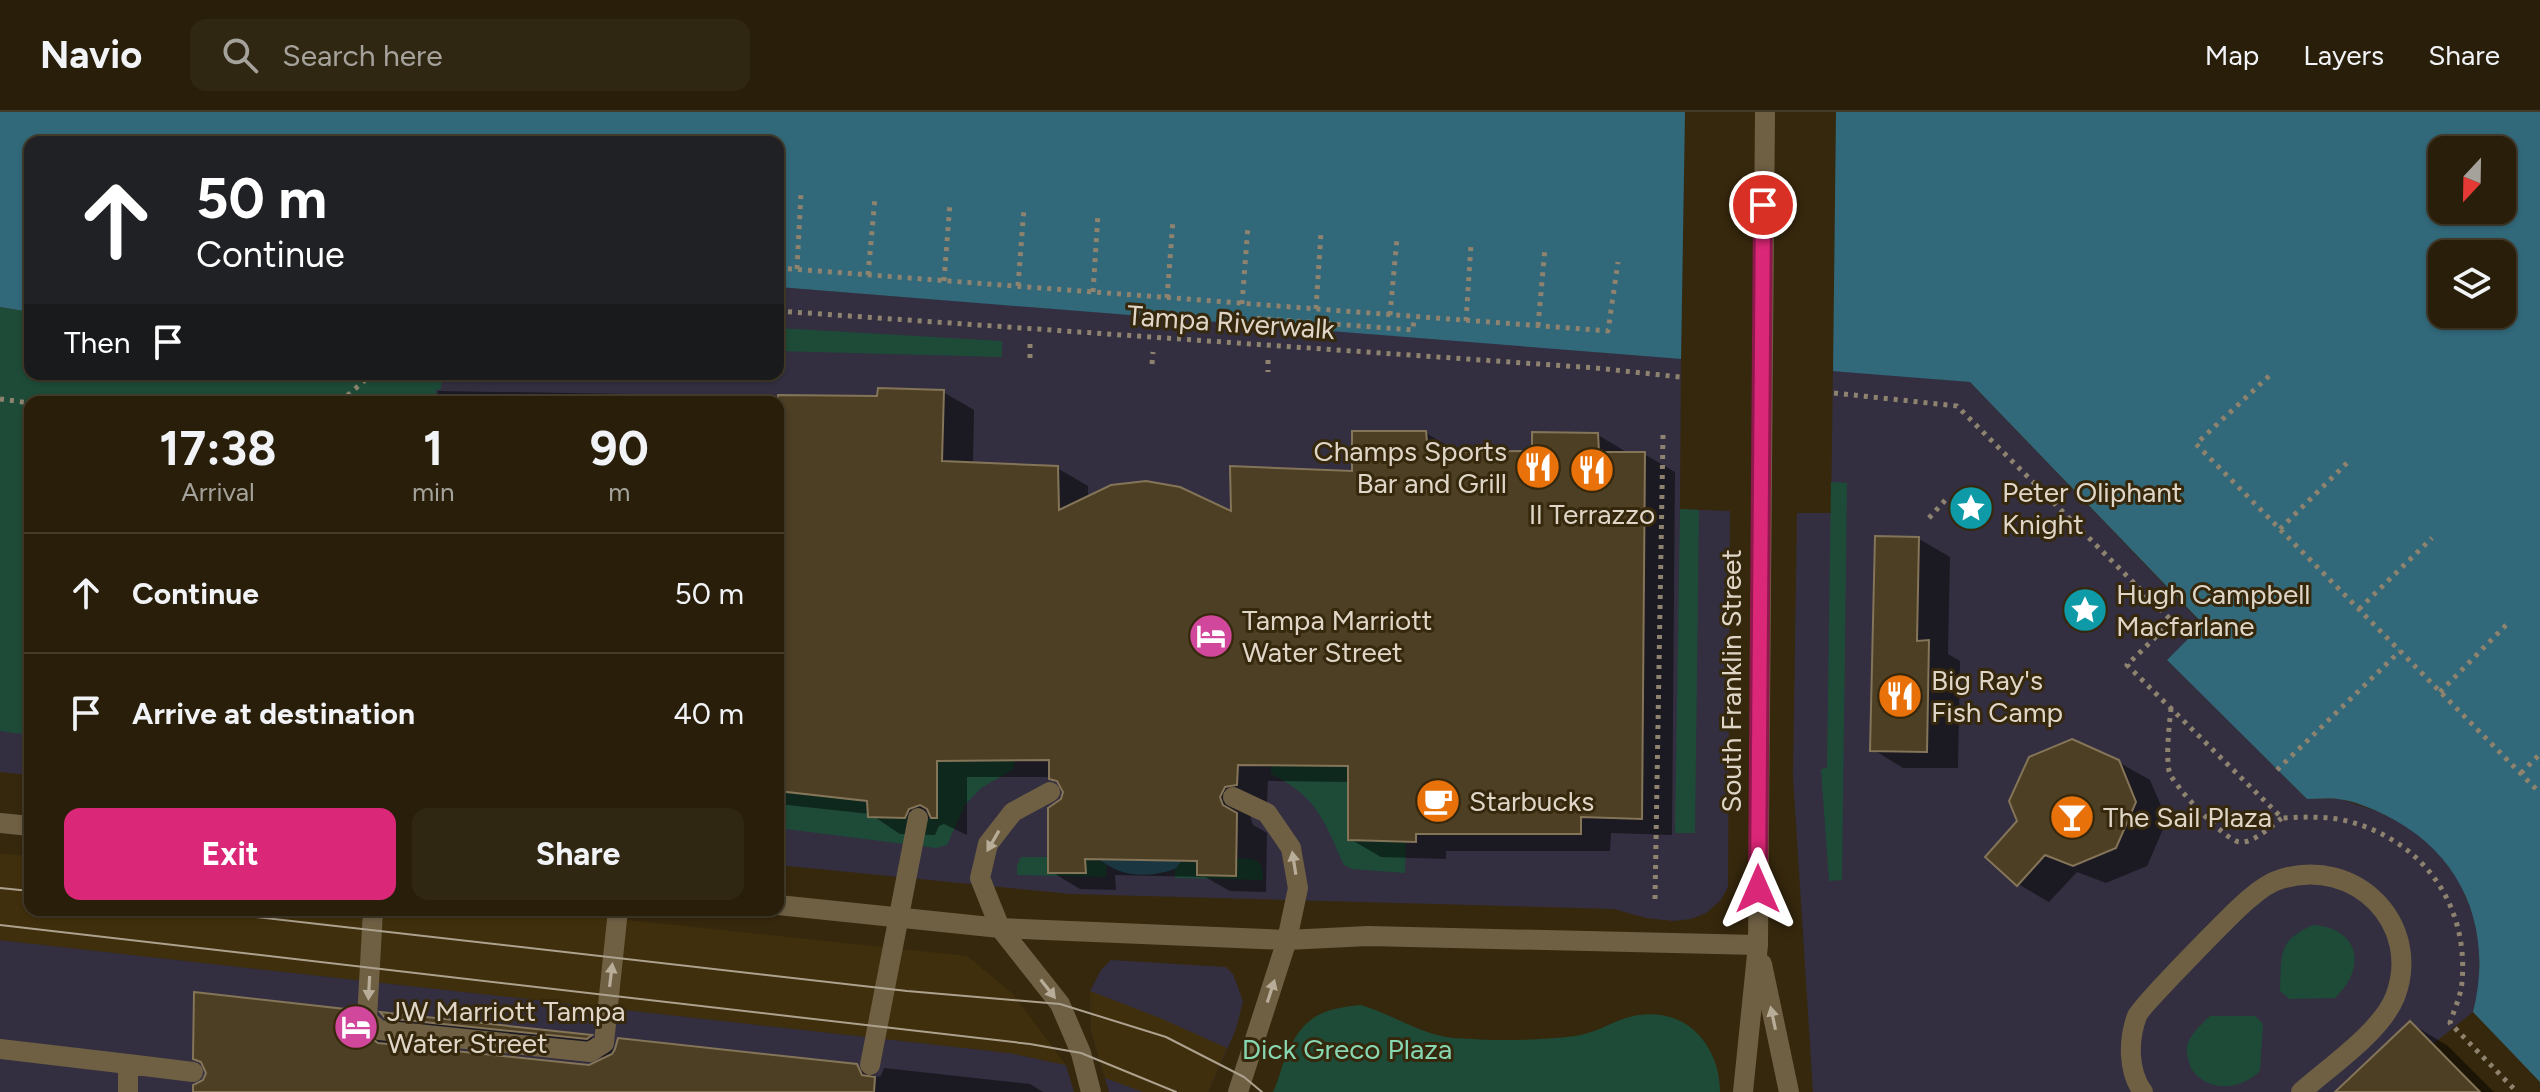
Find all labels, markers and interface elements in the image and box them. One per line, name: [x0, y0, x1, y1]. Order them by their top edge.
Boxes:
search box: [190, 19, 750, 91]
text: Navio: [40, 32, 142, 78]
icon: search: [218, 33, 262, 77]
text: Search here: [282, 37, 443, 74]
text: Map: [2205, 38, 2259, 72]
text: Layers: [2303, 38, 2384, 72]
text: Share: [2428, 38, 2500, 72]
north arrow: [2428, 136, 2516, 224]
map controls: [2428, 136, 2516, 328]
text: 50 m: [196, 165, 327, 232]
icon: ahead: [64, 168, 168, 272]
pin: [1729, 171, 1797, 239]
icon: arrive: [1741, 183, 1785, 227]
text: Continue: [196, 233, 345, 276]
button: layers: [2428, 240, 2516, 328]
street label: Tampa Riverwalk: [1126, 298, 1336, 346]
icon: arrive: [146, 320, 190, 364]
text: Then: [64, 324, 130, 361]
text: 17:38: [159, 419, 277, 477]
text: 1: [423, 419, 443, 477]
text: 90: [590, 419, 649, 477]
place label: Champs Sports Bar and Grill: [1313, 434, 1507, 500]
restaurant icon: Champs Sports Bar and Grill: [1514, 443, 1562, 491]
restaurant icon: Il Terrazzo: [1568, 446, 1616, 494]
place label: Peter Oliphant Knight: [2002, 475, 2182, 541]
text: Arrival: [181, 476, 255, 508]
text: min: [412, 476, 455, 508]
text: m: [608, 476, 630, 508]
place icon: Peter Oliphant Knight: [1947, 484, 1995, 532]
place label: Il Terrazzo: [1529, 497, 1655, 531]
street label: South Franklin Street: [1714, 549, 1748, 813]
icon: ahead: [64, 571, 108, 615]
text: Continue: [132, 575, 259, 612]
text: 50 m: [675, 575, 744, 612]
place label: Hugh Campbell Macfarlane: [2116, 577, 2311, 643]
place icon: Hugh Campbell Macfarlane: [2061, 586, 2109, 634]
place label: Tampa Marriott Water Street: [1242, 603, 1432, 669]
hotel icon: Tampa Marriott Water Street: [1187, 612, 1235, 660]
place label: Big Ray's Fish Camp: [1931, 663, 2063, 729]
restaurant icon: Big Ray's Fish Camp: [1876, 672, 1924, 720]
icon: arrive: [64, 691, 108, 735]
text: Arrive at destination: [132, 695, 415, 732]
text: 40 m: [673, 695, 744, 732]
cafe icon: Starbucks: [1414, 777, 1462, 825]
place label: Starbucks: [1469, 784, 1594, 818]
bar icon: The Sail Plaza: [2048, 793, 2096, 841]
place label: The Sail Plaza: [2103, 800, 2272, 834]
button: Exit: [64, 808, 396, 900]
button: Share: [412, 808, 744, 900]
one-way arrow: [986, 830, 1000, 852]
position arrow: [1716, 847, 1800, 931]
one-way arrow: [1287, 850, 1300, 875]
one-way arrow: [605, 963, 618, 988]
one-way arrow: [362, 976, 375, 1001]
one-way arrow: [1040, 979, 1056, 999]
one-way arrow: [1265, 979, 1278, 1003]
place label: JW Marriott Tampa Water Street: [387, 994, 626, 1060]
hotel icon: JW Marriott Tampa Water Street: [332, 1003, 380, 1051]
one-way arrow: [1766, 1006, 1779, 1031]
park label: Dick Greco Plaza: [1242, 1032, 1452, 1066]

